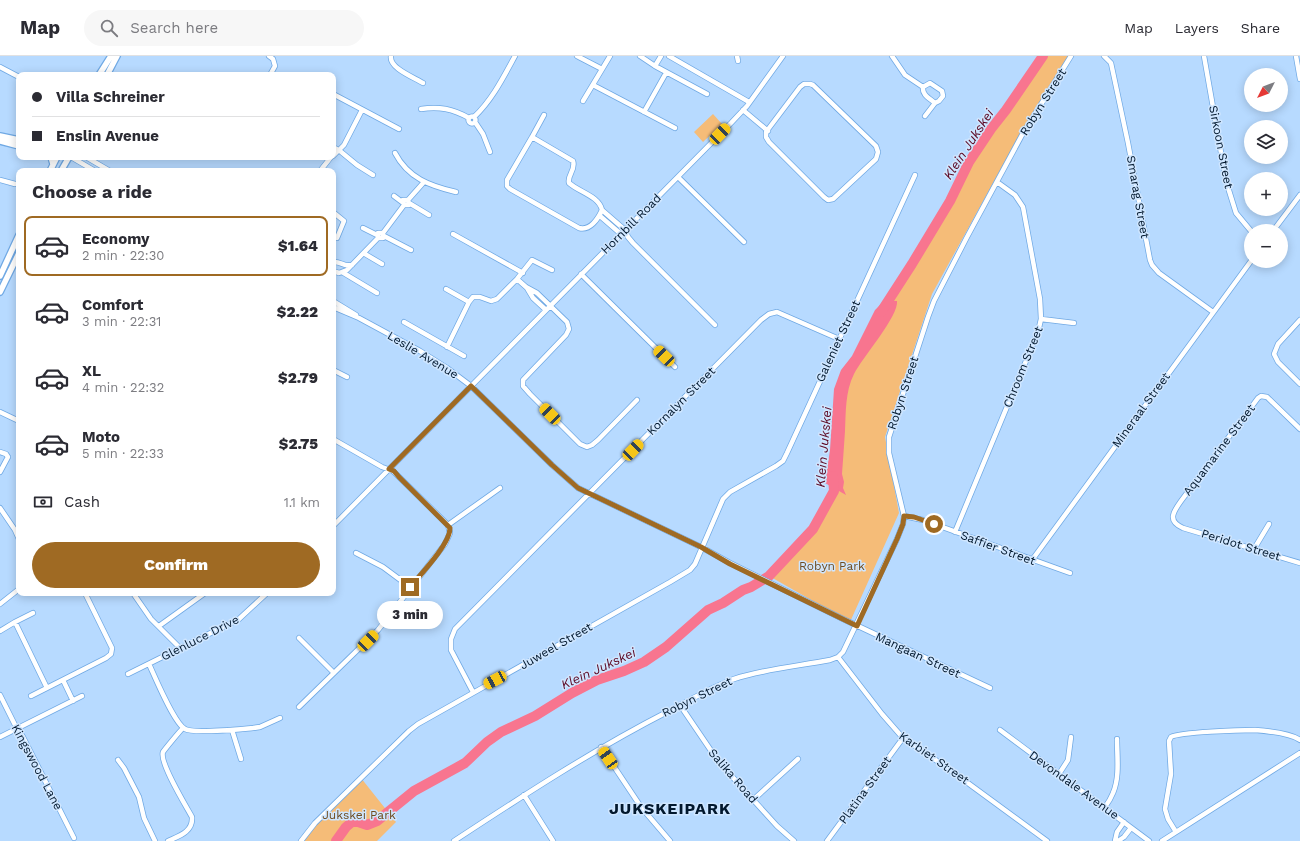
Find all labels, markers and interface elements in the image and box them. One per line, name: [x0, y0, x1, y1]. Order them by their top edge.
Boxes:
search box: [84, 10, 364, 46]
text: Map: [20, 16, 60, 39]
icon: search: [98, 17, 120, 39]
text: Search here: [130, 19, 218, 37]
text: Map: [1124, 20, 1153, 36]
text: Layers: [1175, 20, 1219, 36]
text: Share: [1241, 20, 1280, 36]
street label: Robyn Street: [1017, 66, 1069, 138]
north arrow: [1244, 68, 1288, 112]
map controls: [1244, 68, 1288, 268]
text: Villa Schreiner: [56, 88, 165, 106]
street label: Sirkoon Street: [1206, 104, 1236, 190]
water label: Klein Jukskei: [940, 106, 997, 182]
button: layers: [1244, 120, 1288, 164]
car: [707, 121, 733, 147]
text: Enslin Avenue: [56, 127, 159, 145]
street label: Smarag Street: [1124, 154, 1152, 240]
button: +: [1244, 172, 1288, 216]
text: Choose a ride: [32, 181, 152, 202]
street label: Hornbill Road: [598, 191, 664, 257]
button: −: [1244, 224, 1288, 268]
icon: car: [34, 228, 70, 264]
text: Economy: [82, 230, 149, 248]
text: $1.64: [278, 237, 318, 255]
text: 2 min · 22:30: [82, 248, 164, 263]
icon: car: [34, 294, 70, 330]
text: Comfort: [82, 296, 143, 314]
street label: Galeniet Street: [813, 298, 863, 384]
text: $2.22: [277, 303, 318, 321]
text: 3 min · 22:31: [82, 314, 161, 329]
street label: Chroom Street: [1000, 324, 1046, 410]
street label: Leslie Avenue: [385, 328, 461, 382]
car: [651, 343, 677, 369]
street label: Robyn Street: [885, 355, 921, 431]
icon: car: [34, 360, 70, 396]
text: XL: [82, 362, 101, 380]
street label: Kornalyn Street: [644, 364, 718, 438]
text: $2.79: [278, 369, 318, 387]
street label: Mineraal Street: [1109, 370, 1173, 450]
text: 4 min · 22:32: [82, 380, 164, 395]
car: [537, 401, 563, 427]
street label: Aquamarine Street: [1180, 402, 1258, 498]
water label: Klein Jukskei: [813, 406, 835, 488]
icon: car: [34, 426, 70, 462]
text: Moto: [82, 428, 120, 446]
text: $2.75: [279, 435, 318, 453]
car: [620, 437, 646, 463]
text: 5 min · 22:33: [82, 446, 164, 461]
icon: cash: [32, 491, 54, 513]
text: Cash: [64, 493, 100, 511]
text: 1.1 km: [284, 495, 320, 510]
route start: [925, 515, 943, 533]
street label: Peridot Street: [1200, 526, 1282, 564]
street label: Saffier Street: [959, 528, 1037, 568]
button: Confirm: [32, 542, 320, 588]
park label: Robyn Park: [799, 559, 865, 573]
route end: [401, 578, 419, 596]
callout: 3 min: [377, 601, 443, 629]
text: 3 min: [392, 607, 428, 622]
street label: Glenluce Drive: [159, 612, 241, 664]
street label: Juweel Street: [517, 620, 595, 672]
car: [355, 628, 381, 654]
street label: Mangaan Street: [873, 629, 963, 681]
water label: Klein Jukskei: [558, 644, 639, 692]
car: [482, 669, 508, 691]
street label: Robyn Street: [660, 674, 734, 720]
street label: Kingswood Lane: [9, 722, 66, 812]
street label: Karbiet Street: [896, 729, 972, 787]
car: [596, 745, 620, 771]
street label: Salika Road: [705, 746, 761, 806]
street label: Devondale Avenue: [1027, 748, 1122, 822]
street label: Platina Street: [836, 754, 894, 826]
district label: JUKSKEIPARK: [609, 799, 731, 818]
park label: Jukskei Park: [322, 808, 396, 822]

